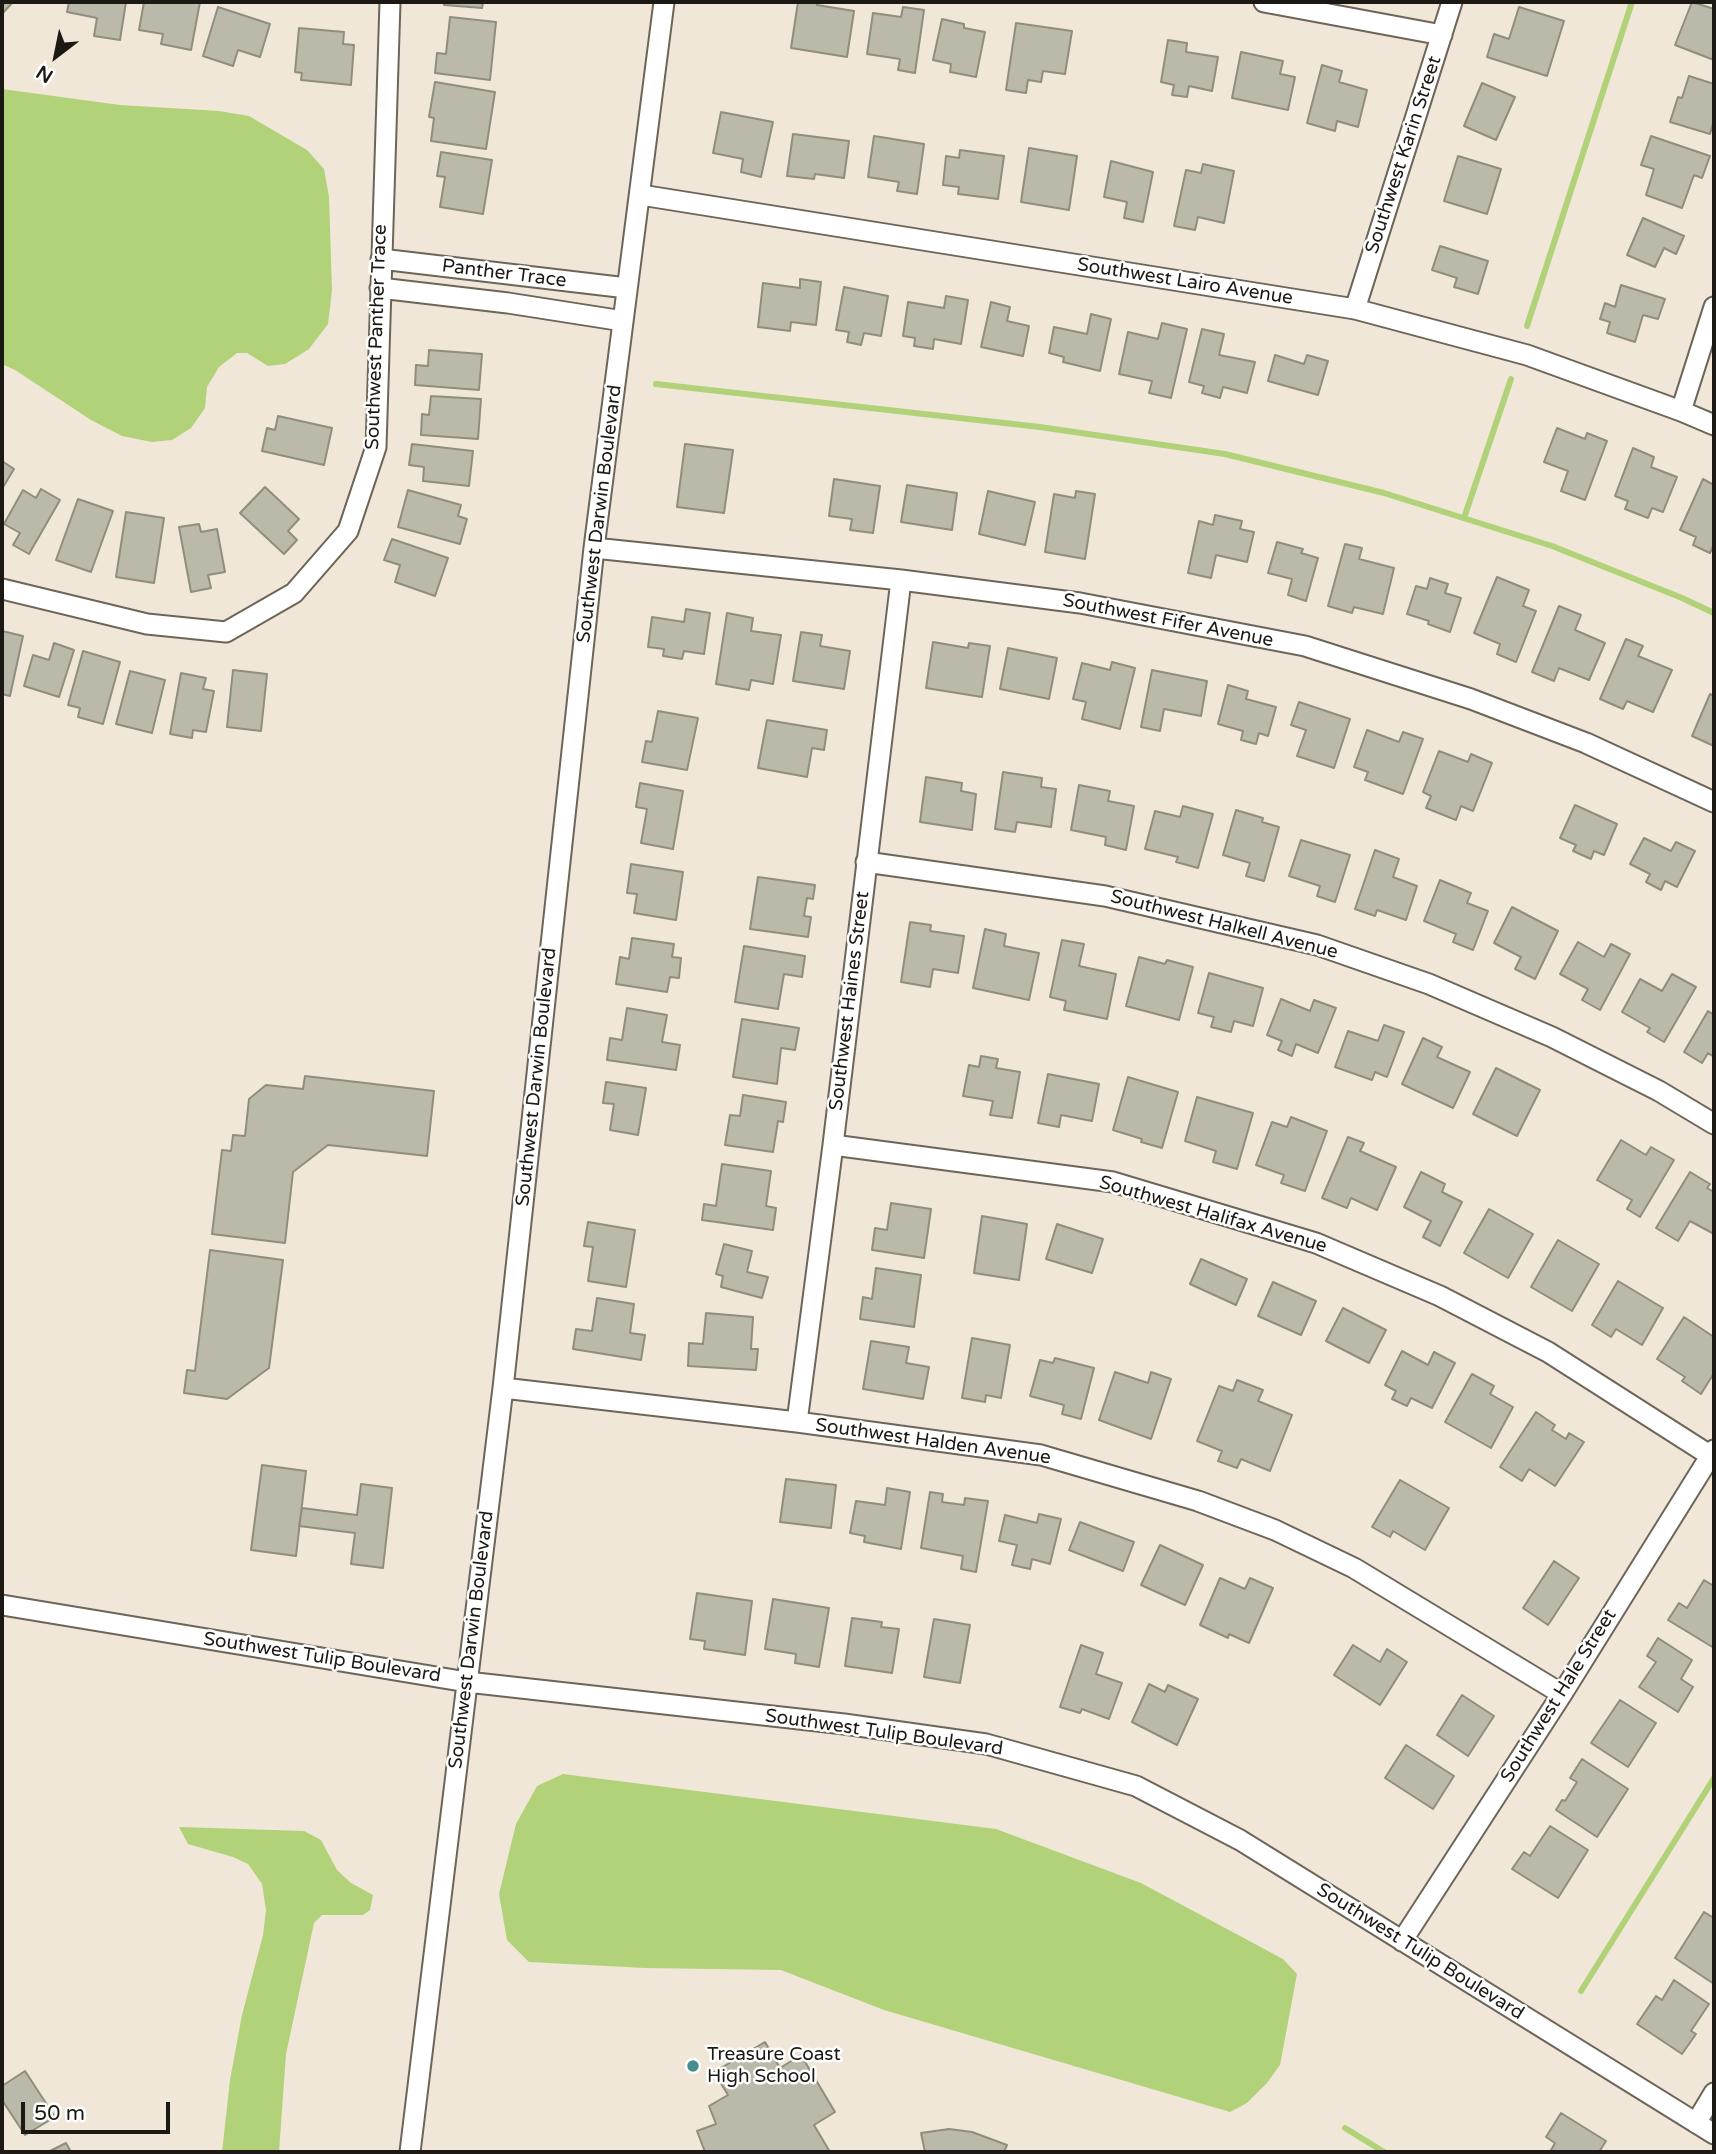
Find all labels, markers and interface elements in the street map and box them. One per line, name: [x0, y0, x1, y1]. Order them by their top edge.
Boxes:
north arrow: [21, 21, 91, 91]
street label: Southwest Karin Street: [1361, 53, 1447, 257]
text: N: [33, 60, 57, 87]
street label: Southwest Panther Trace: [362, 224, 392, 450]
street label: Southwest Lairo Avenue: [1075, 254, 1295, 310]
street label: Panther Trace: [440, 255, 568, 293]
street label: Southwest Darwin Boulevard: [573, 384, 627, 644]
street label: Southwest Fifer Avenue: [1061, 589, 1275, 653]
street label: Southwest Halkell Avenue: [1108, 886, 1340, 964]
street label: Southwest Haines Street: [825, 890, 875, 1112]
street label: Southwest Darwin Boulevard: [512, 947, 562, 1207]
street label: Southwest Halifax Avenue: [1097, 1172, 1329, 1258]
street label: Southwest Halden Avenue: [814, 1414, 1052, 1470]
street label: Southwest Darwin Boulevard: [445, 1510, 499, 1770]
street label: Southwest Hale Street: [1496, 1605, 1622, 1787]
street label: Southwest Tulip Boulevard: [202, 1628, 442, 1688]
street label: Southwest Tulip Boulevard: [764, 1705, 1004, 1761]
street label: Southwest Tulip Boulevard: [1312, 1879, 1528, 2025]
place label: Treasure Coast High School: [707, 2044, 841, 2088]
marker: Treasure Coast High School: [685, 2058, 701, 2074]
scale bar: [24, 2088, 173, 2132]
text: 50 m: [34, 2101, 85, 2126]

